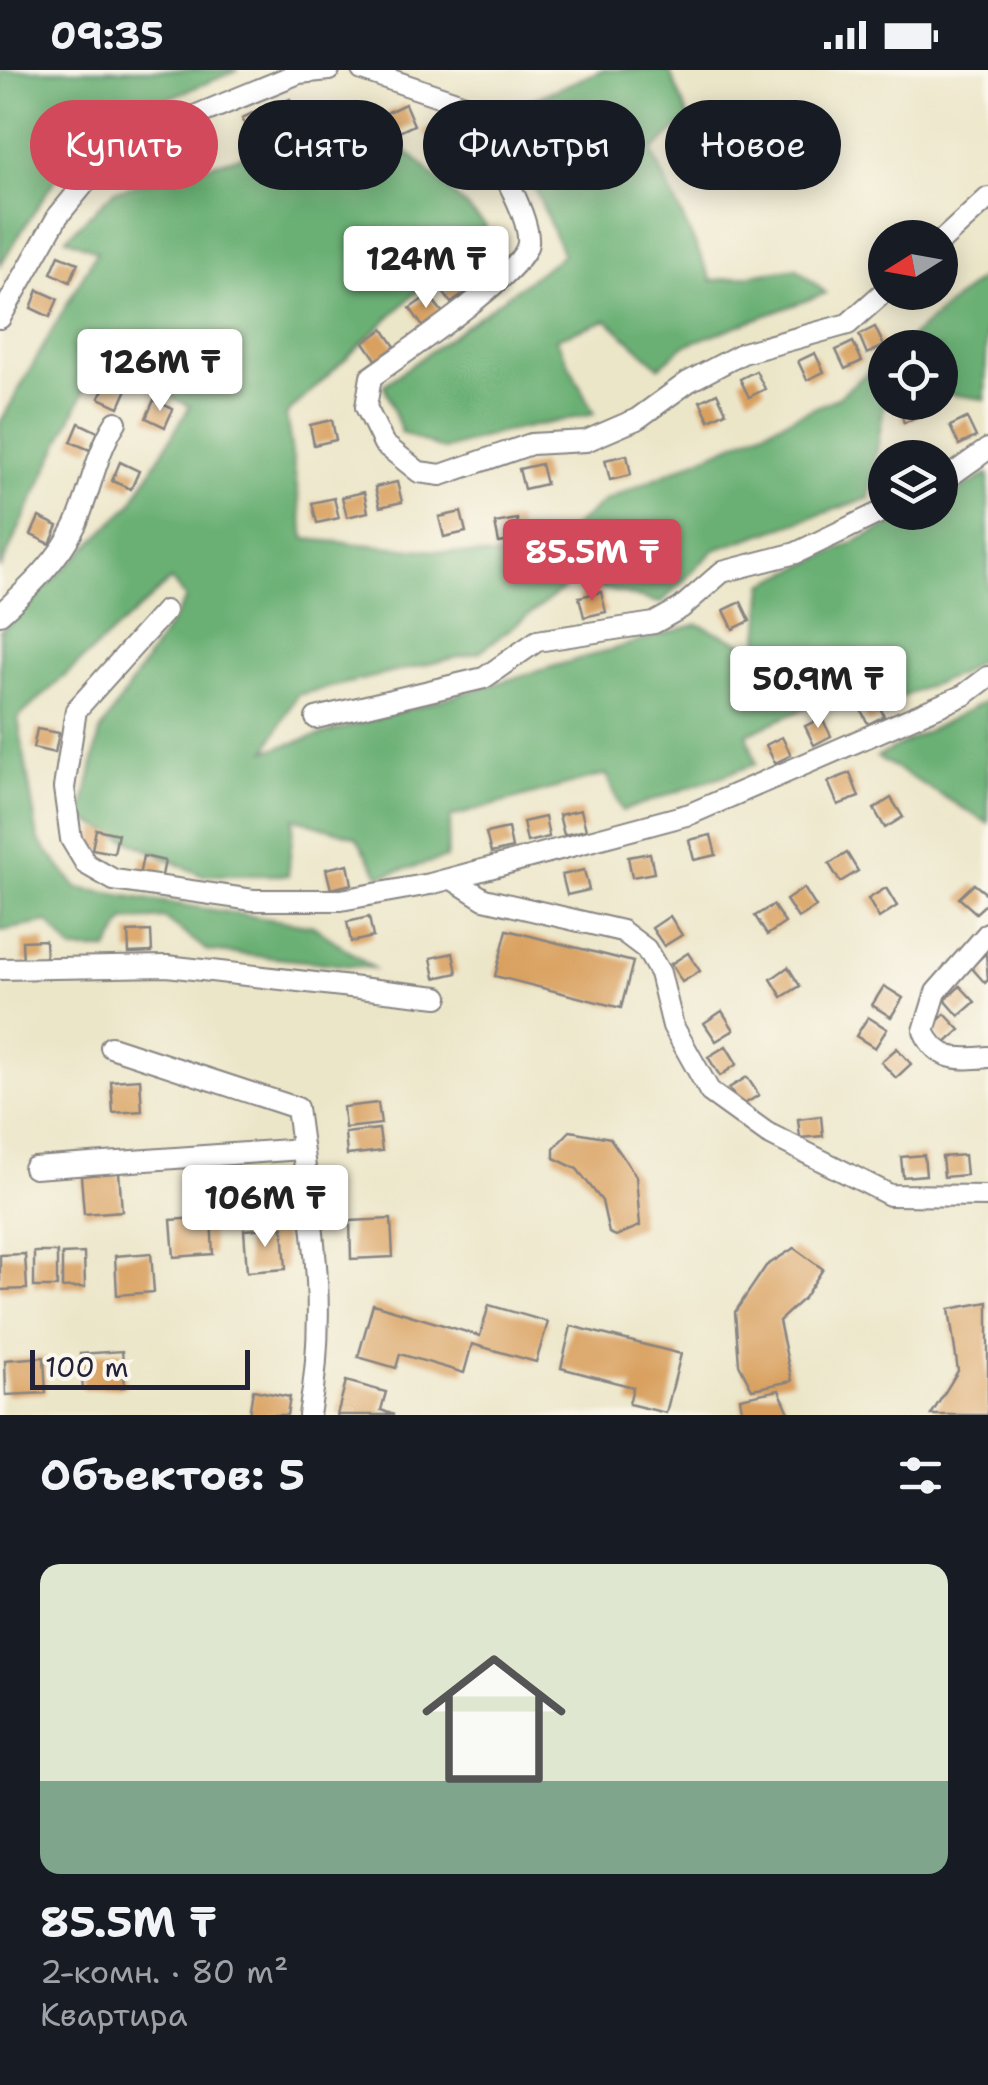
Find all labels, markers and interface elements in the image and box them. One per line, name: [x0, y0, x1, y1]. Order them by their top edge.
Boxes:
text: 09:35: [50, 10, 164, 61]
chip: Купить: [30, 100, 218, 190]
chip: Снять: [238, 100, 403, 190]
chip: Фильтры: [423, 100, 645, 190]
chip: Новое: [665, 100, 841, 190]
north arrow: [868, 220, 958, 310]
map controls: [868, 220, 958, 530]
pin: 124M ₸: [345, 226, 507, 311]
text: 124M ₸: [366, 237, 486, 280]
pin: 126M ₸: [79, 329, 241, 414]
button: locate: [868, 330, 958, 420]
text: 126M ₸: [99, 340, 221, 383]
button: layers: [868, 440, 958, 530]
pin: 85.5M ₸: [500, 519, 684, 604]
text: 85.5M ₸: [525, 530, 659, 573]
pin: 50.9M ₸: [726, 646, 910, 731]
text: 50.9M ₸: [752, 657, 884, 700]
pin: 106M ₸: [184, 1165, 346, 1250]
text: 106M ₸: [204, 1176, 326, 1219]
scale bar: [30, 1345, 250, 1390]
text: 100 m: [45, 1348, 129, 1386]
text: Объектов: 5: [40, 1447, 305, 1503]
icon: filters: [893, 1448, 948, 1503]
icon: home: [404, 1629, 584, 1809]
text: 85.5M ₸: [40, 1894, 216, 1950]
text: 2-комн. · 80 m²: [40, 1950, 289, 1993]
text: Квартира: [40, 1993, 188, 2036]

